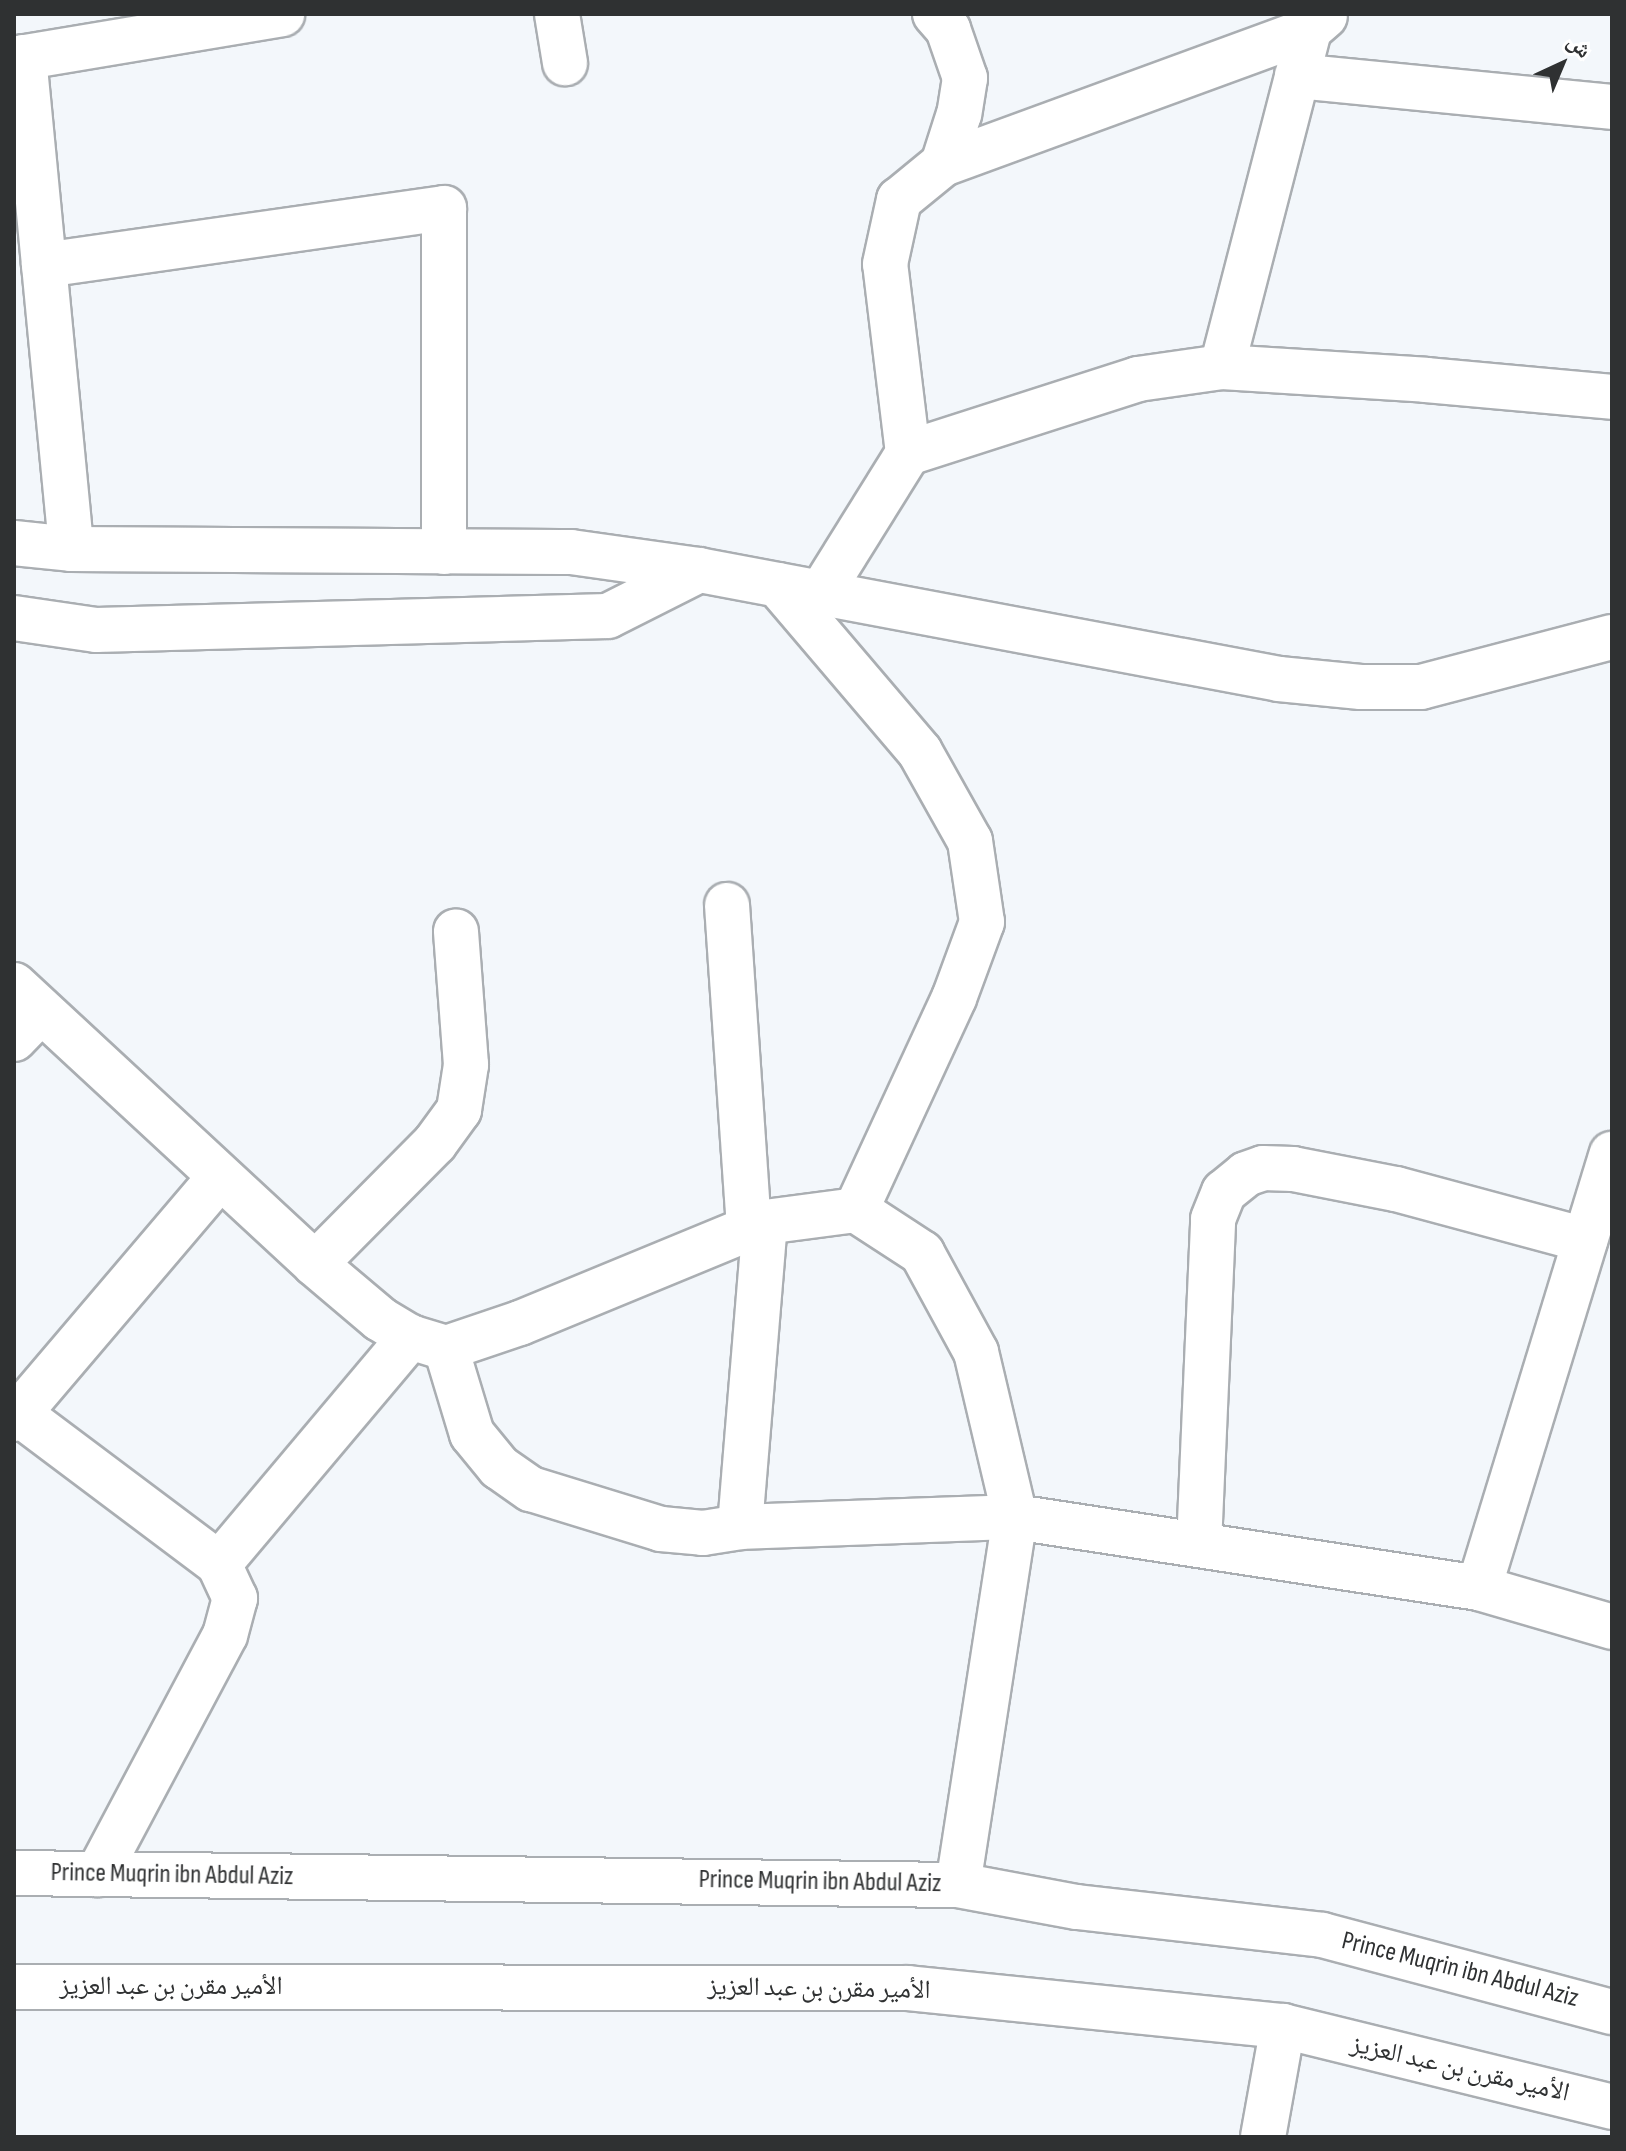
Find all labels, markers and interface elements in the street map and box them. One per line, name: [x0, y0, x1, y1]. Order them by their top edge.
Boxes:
north arrow: [1522, 24, 1602, 104]
text: ش: [1561, 29, 1597, 64]
street label: Prince Muqrin ibn Abdul Aziz: [50, 1857, 294, 1893]
street label: Prince Muqrin ibn Abdul Aziz: [698, 1864, 942, 1900]
street label: Prince Muqrin ibn Abdul Aziz: [1339, 1926, 1581, 2014]
street label: الأمير مقرن بن عبد العزيز: [59, 1971, 283, 2003]
street label: الأمير مقرن بن عبد العزيز: [707, 1971, 931, 2007]
street label: الأمير مقرن بن عبد العزيز: [1348, 2029, 1572, 2109]

